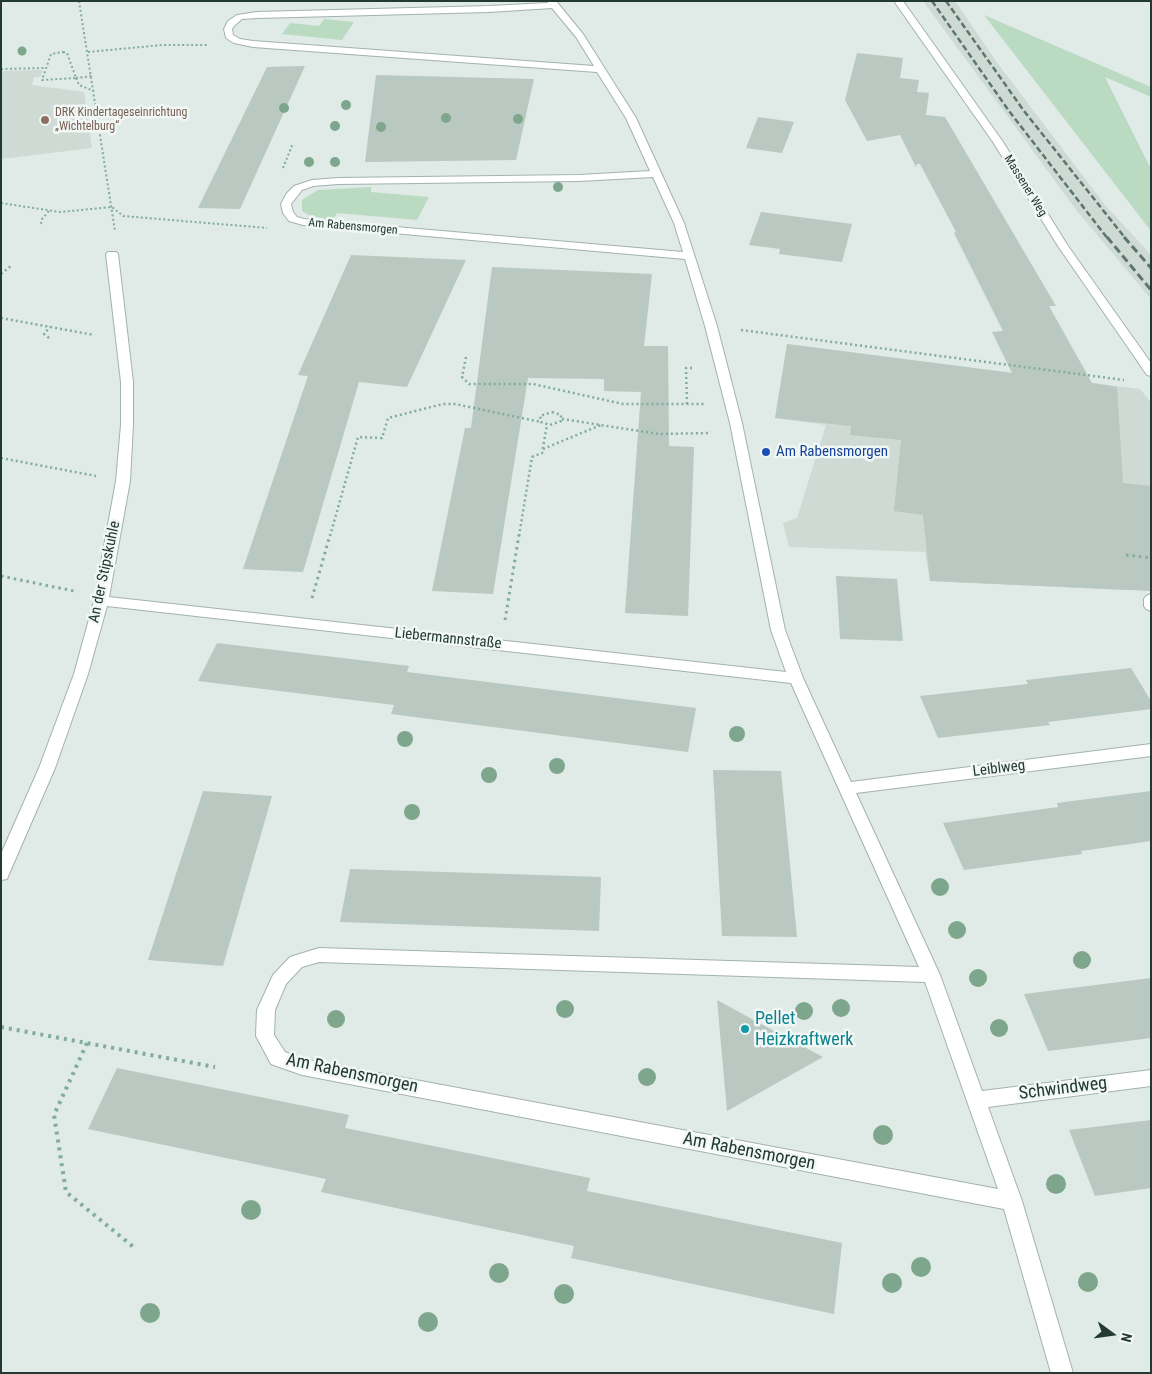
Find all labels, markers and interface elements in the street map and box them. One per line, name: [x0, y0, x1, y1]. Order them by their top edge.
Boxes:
place label: DRK Kindertageseinrichtung „Wichtelburg“: [55, 106, 187, 134]
marker: DRK Kindertageseinrichtung „Wichtelburg“: [39, 114, 51, 126]
street label: Massener Weg: [1000, 153, 1050, 219]
street label: Am Rabensmorgen: [308, 216, 398, 238]
place label: Am Rabensmorgen: [776, 443, 888, 461]
marker: Am Rabensmorgen: [760, 446, 772, 458]
street label: An der Stipskuhle: [85, 520, 125, 624]
street label: Liebermannstraße: [394, 624, 502, 654]
street label: Leiblweg: [972, 757, 1026, 781]
place label: Pellet Heizkraftwerk: [755, 1008, 853, 1050]
marker: Pellet Heizkraftwerk: [739, 1023, 751, 1035]
street label: Am Rabensmorgen: [284, 1049, 420, 1099]
street label: Schwindweg: [1018, 1073, 1108, 1105]
street label: Am Rabensmorgen: [681, 1129, 817, 1175]
north arrow: [1087, 1309, 1137, 1359]
text: N: [1118, 1332, 1135, 1344]

